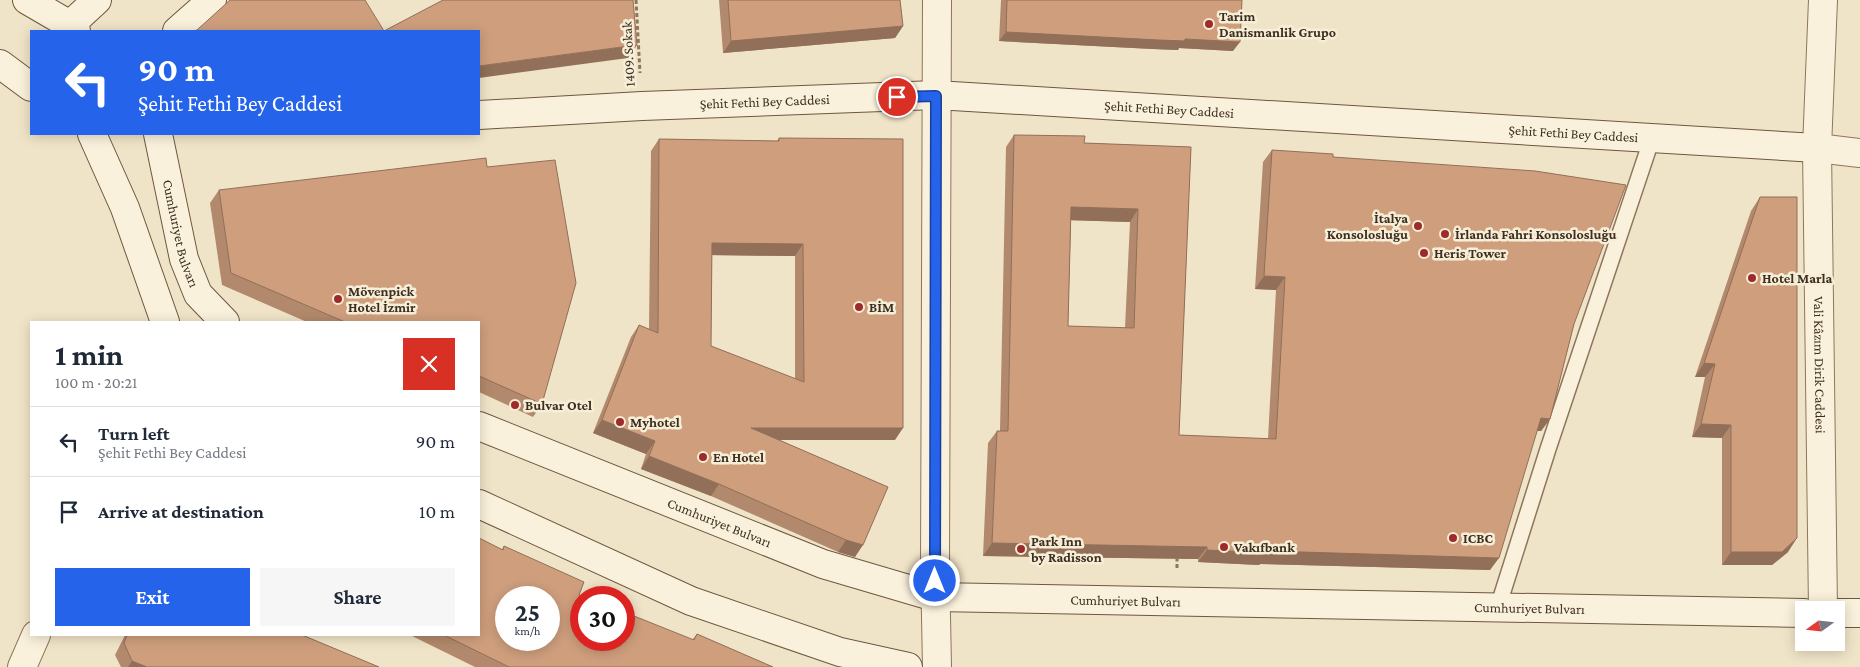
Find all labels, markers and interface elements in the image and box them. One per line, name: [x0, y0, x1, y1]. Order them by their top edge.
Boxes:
place label: Tarim Danismanlik Grupo: [1219, 8, 1336, 40]
marker: Tarim Danismanlik Grupo: [1203, 18, 1215, 30]
street label: 1409. Sokak: [618, 21, 638, 87]
icon: left: [55, 50, 120, 115]
text: 90 m: [138, 50, 215, 89]
pin: [876, 76, 918, 118]
icon: arrive: [883, 83, 911, 111]
text: Şehit Fethi Bey Caddesi: [138, 91, 342, 116]
street label: Şehit Fethi Bey Caddesi: [699, 91, 830, 112]
street label: Şehit Fethi Bey Caddesi: [1104, 97, 1235, 121]
street label: Şehit Fethi Bey Caddesi: [1508, 121, 1639, 145]
street label: Cumhuriyet Bulvarı: [160, 178, 203, 290]
place label: İtalya Konsolosluğu: [1327, 210, 1408, 242]
marker: İtalya Konsolosluğu: [1412, 220, 1424, 232]
place label: İrlanda Fahri Konsolosluğu: [1455, 226, 1617, 242]
marker: İrlanda Fahri Konsolosluğu: [1439, 228, 1451, 240]
place label: Heris Tower: [1434, 245, 1507, 261]
marker: Heris Tower: [1418, 247, 1430, 259]
place label: Hotel Marla: [1762, 270, 1833, 286]
marker: Hotel Marla: [1746, 272, 1758, 284]
place label: Mövenpick Hotel İzmir: [348, 283, 416, 315]
marker: Mövenpick Hotel İzmir: [332, 293, 344, 305]
street label: Vali Kâzım Dirik Caddesi: [1811, 296, 1829, 434]
place label: BİM: [869, 299, 894, 315]
marker: BİM: [853, 301, 865, 313]
text: 1 min: [55, 338, 123, 371]
button: close: [403, 338, 455, 390]
text: 100 m · 20:21: [55, 374, 137, 391]
place label: Bulvar Otel: [525, 397, 592, 413]
marker: Bulvar Otel: [509, 399, 521, 411]
place label: Myhotel: [630, 414, 680, 430]
marker: Myhotel: [614, 416, 626, 428]
text: Turn left: [98, 423, 170, 444]
icon: left: [55, 428, 83, 456]
text: 90 m: [416, 431, 455, 452]
text: Şehit Fethi Bey Caddesi: [98, 444, 246, 461]
place label: En Hotel: [713, 449, 764, 465]
marker: En Hotel: [697, 451, 709, 463]
street label: Cumhuriyet Bulvarı: [665, 494, 774, 551]
icon: arrive: [55, 498, 83, 526]
text: Arrive at destination: [98, 501, 264, 522]
text: 10 m: [419, 501, 455, 522]
place label: ICBC: [1463, 530, 1493, 546]
marker: ICBC: [1447, 532, 1459, 544]
place label: Park Inn by Radisson: [1030, 533, 1102, 565]
place label: Vakıfbank: [1233, 539, 1295, 555]
marker: Vakıfbank: [1218, 541, 1230, 553]
marker: Park Inn by Radisson: [1015, 543, 1027, 555]
position arrow: [908, 554, 960, 606]
button: Exit: [55, 568, 250, 626]
button: Share: [260, 568, 455, 626]
speed limit sign: 30: [570, 586, 635, 651]
street label: Cumhuriyet Bulvarı: [1070, 591, 1181, 610]
text: 25: [515, 599, 540, 626]
street label: Cumhuriyet Bulvarı: [1474, 599, 1585, 617]
north arrow: [1795, 601, 1845, 651]
map controls: [1795, 601, 1845, 651]
text: km/h: [515, 624, 540, 638]

